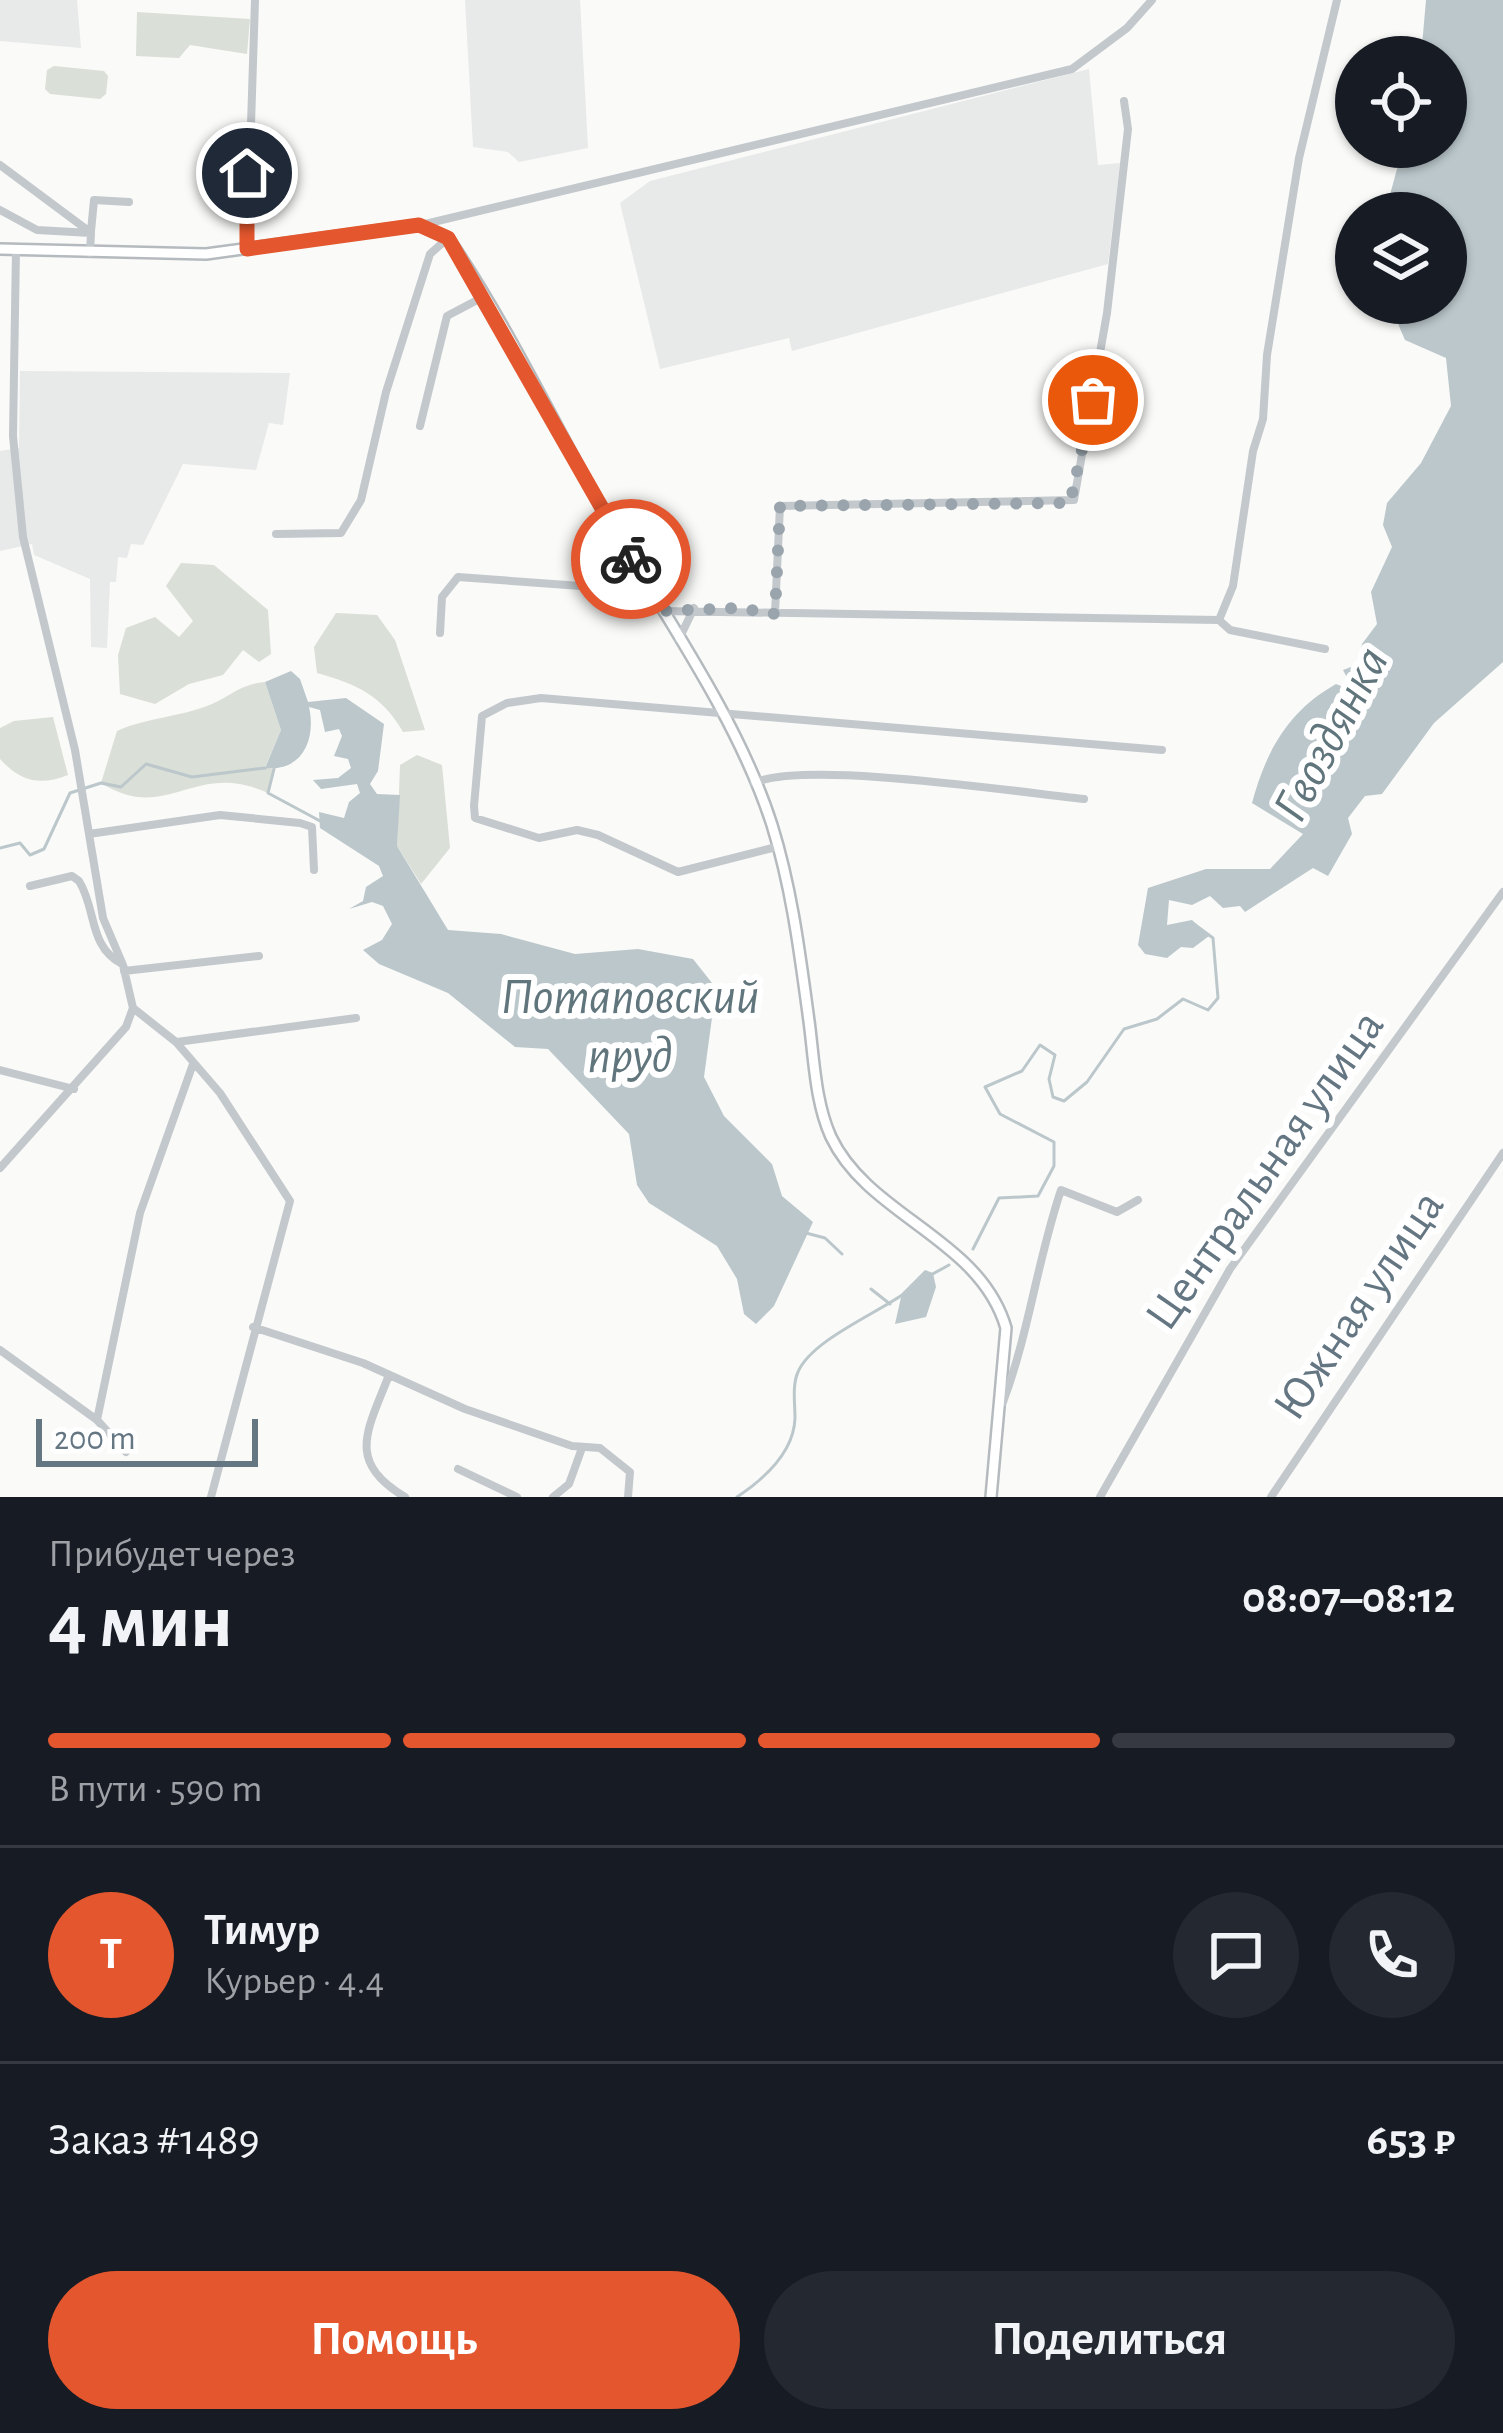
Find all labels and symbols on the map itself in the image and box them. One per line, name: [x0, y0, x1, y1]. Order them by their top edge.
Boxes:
pin: [196, 122, 298, 224]
pin: [1042, 349, 1144, 451]
courier: [571, 499, 691, 619]
water label: Гвоздянка: [1264, 639, 1398, 830]
water label: Потаповский пруд: [501, 972, 759, 1082]
street label: Центральная улица: [1137, 1002, 1393, 1339]
street label: Южная улица: [1266, 1182, 1453, 1429]
scale bar: [36, 1413, 258, 1466]

